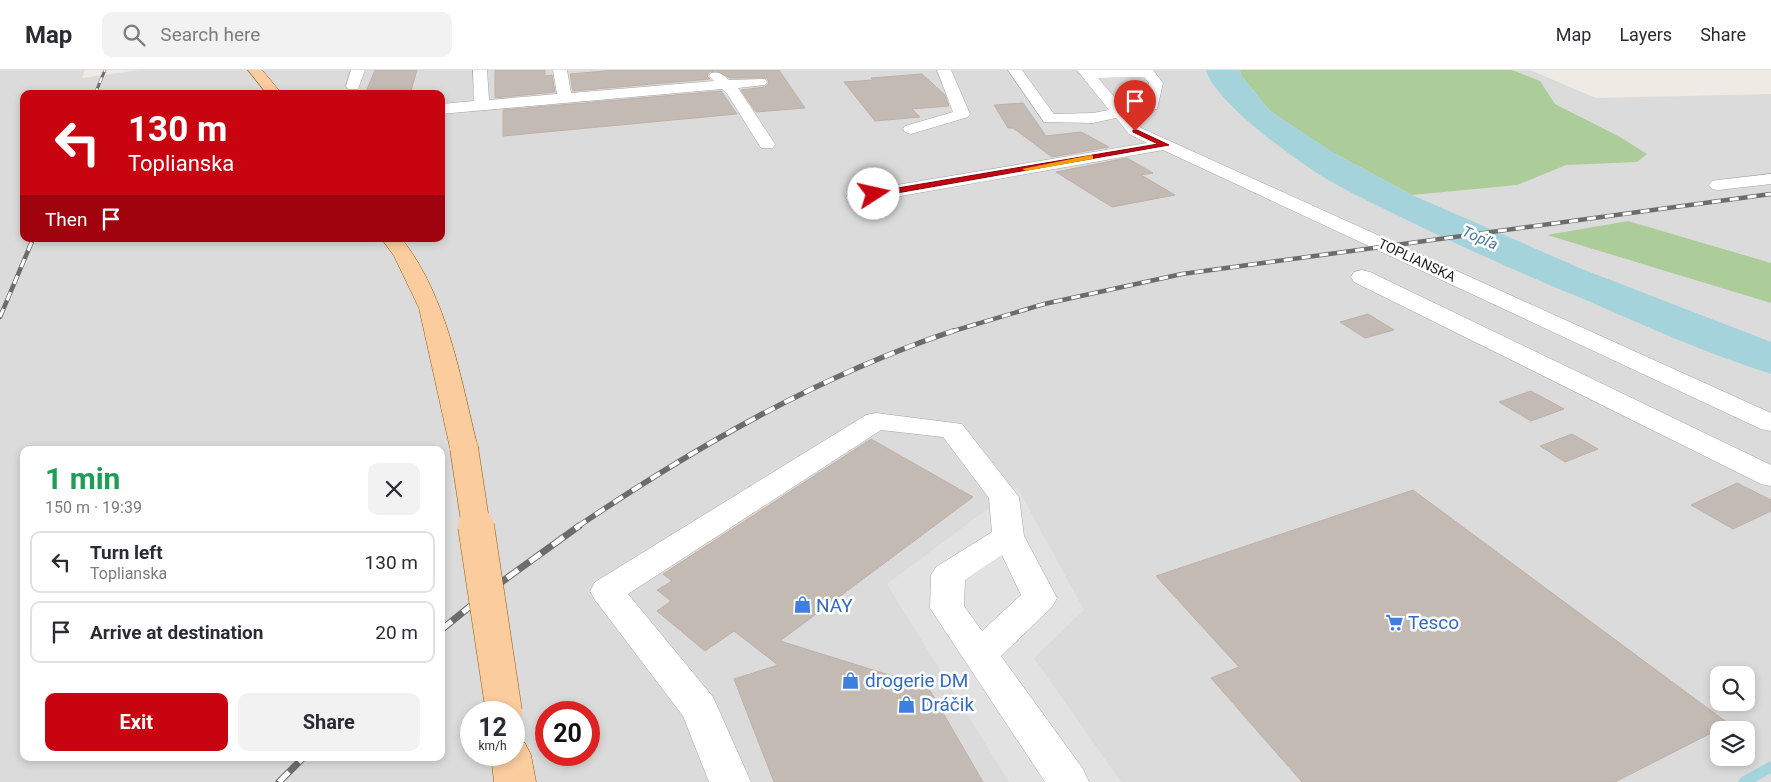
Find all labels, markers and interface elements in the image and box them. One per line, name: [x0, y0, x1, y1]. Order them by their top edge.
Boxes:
search box: [102, 12, 452, 57]
text: Map: [25, 21, 72, 49]
icon: search: [120, 21, 148, 49]
text: Search here: [160, 23, 260, 46]
text: Map: [1556, 24, 1591, 45]
text: Layers: [1619, 24, 1672, 45]
text: Share: [1700, 24, 1746, 45]
pin: [1114, 80, 1156, 131]
icon: arrive: [1121, 87, 1149, 115]
text: 130 m: [128, 109, 227, 150]
icon: left: [45, 110, 110, 175]
text: Toplianska: [128, 151, 234, 176]
position arrow: [847, 167, 899, 219]
icon: arrive: [97, 205, 125, 233]
text: Then: [45, 208, 87, 231]
water label: Topľa: [1459, 222, 1501, 254]
street label: TOPLIANSKA: [1376, 235, 1458, 285]
text: 1 min: [45, 461, 120, 496]
button: close: [368, 463, 420, 515]
text: 150 m · 19:39: [45, 498, 142, 517]
text: Turn left: [90, 541, 163, 564]
icon: left: [47, 548, 75, 576]
text: 130 m: [365, 551, 418, 574]
text: Toplianska: [90, 564, 167, 583]
place label: NAY: [816, 594, 853, 617]
shop icon: NAY: [792, 595, 812, 615]
place label: Tesco: [1408, 611, 1459, 634]
supermarket icon: Tesco: [1384, 612, 1404, 632]
icon: arrive: [47, 618, 75, 646]
text: Arrive at destination: [90, 621, 263, 644]
text: 20 m: [375, 621, 418, 644]
map controls: [1710, 666, 1755, 766]
button: search: [1710, 666, 1755, 711]
place label: drogerie DM: [865, 669, 968, 692]
shop icon: drogerie DM: [841, 670, 861, 690]
button: Exit: [45, 693, 228, 751]
button: Share: [238, 693, 420, 751]
place label: Dráčik: [921, 693, 974, 716]
shop icon: Dráčik: [897, 694, 917, 714]
speed limit sign: 20: [535, 701, 600, 766]
text: 12: [478, 713, 507, 742]
button: layers: [1710, 721, 1755, 766]
text: km/h: [478, 739, 507, 753]

